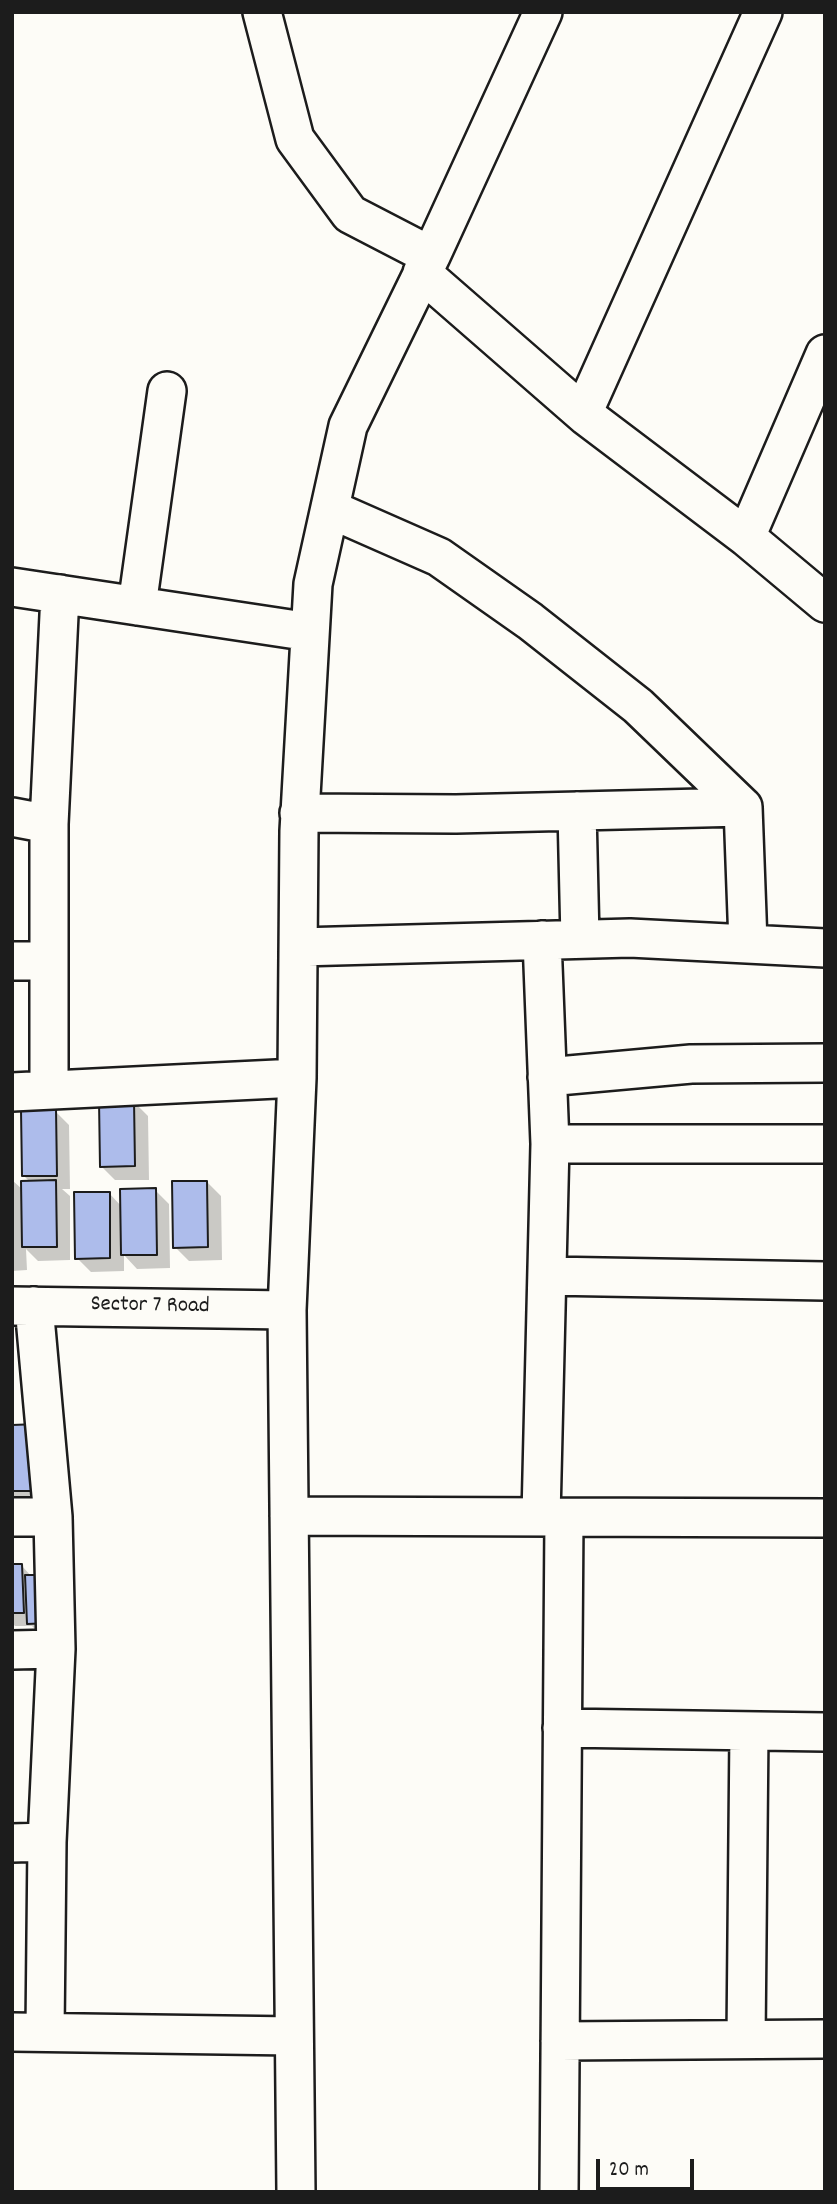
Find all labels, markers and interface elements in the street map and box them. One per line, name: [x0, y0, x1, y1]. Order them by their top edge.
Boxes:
street label: Sector 7 Road: [90, 1292, 210, 1322]
scale bar: [599, 2144, 697, 2188]
text: 20 m: [609, 2156, 649, 2186]

